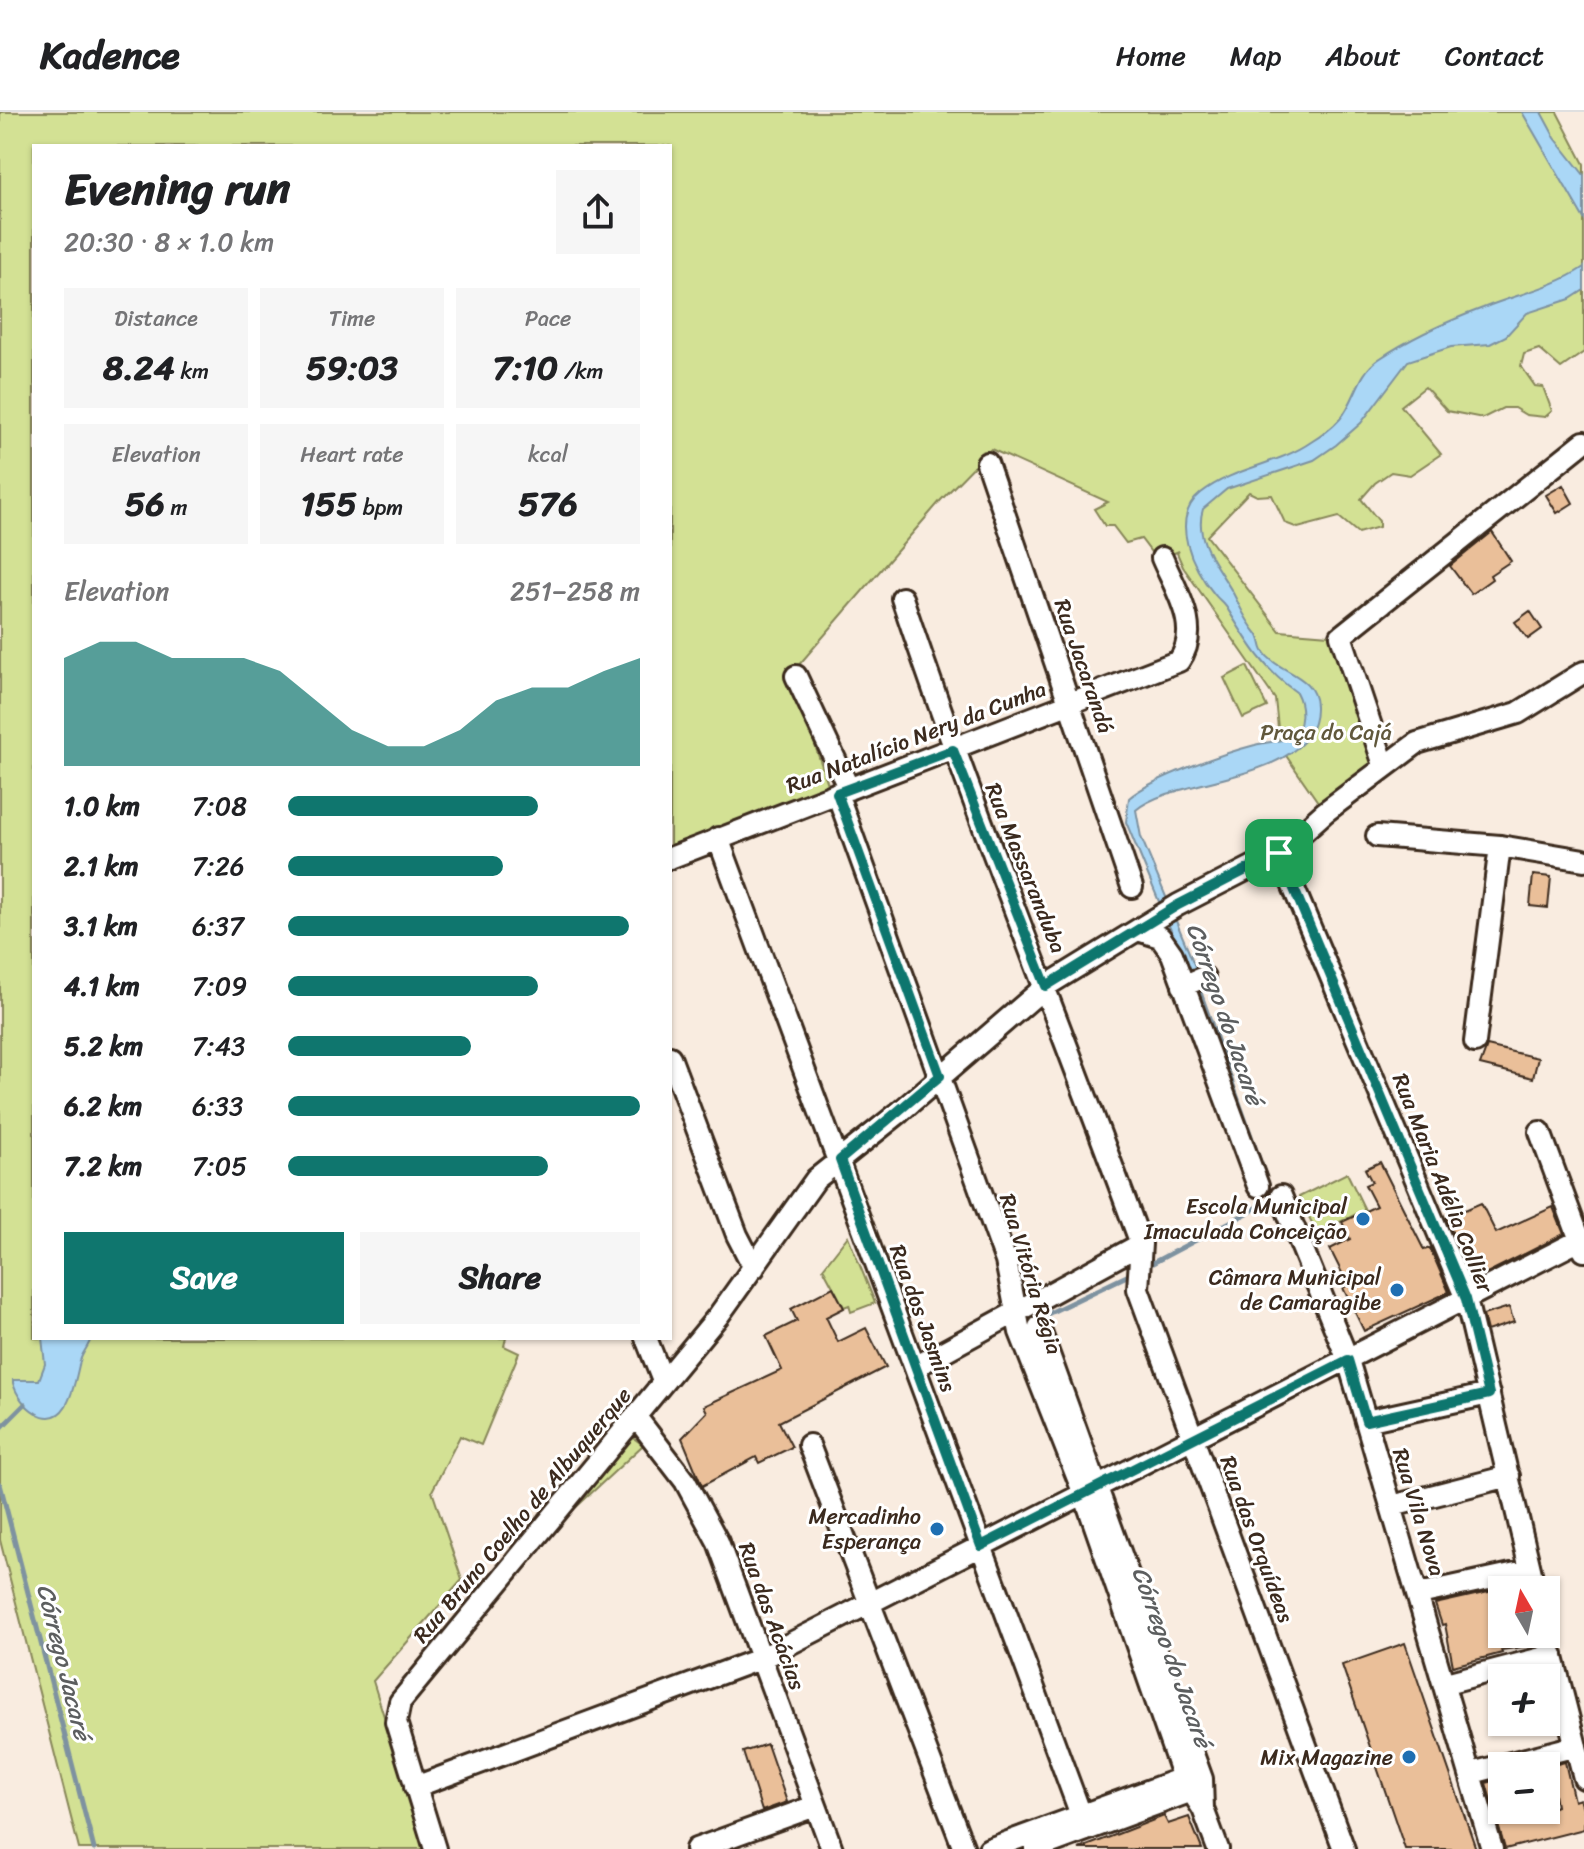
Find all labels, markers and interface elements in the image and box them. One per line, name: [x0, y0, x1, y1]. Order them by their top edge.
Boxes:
text: Kadence: [40, 22, 180, 89]
text: Home: [1116, 31, 1186, 80]
text: Map: [1230, 31, 1281, 80]
text: About: [1325, 31, 1401, 80]
text: Contact: [1445, 31, 1544, 80]
text: Evening run: [64, 150, 290, 228]
button: share: [556, 170, 640, 254]
text: 20:30 · 8 × 1.0 km: [64, 219, 274, 265]
text: Distance: [114, 299, 198, 338]
text: Time: [329, 299, 375, 338]
text: Pace: [525, 299, 571, 338]
text: 8.24: [103, 338, 175, 398]
text: 59:03: [306, 338, 398, 398]
text: 7:10: [493, 338, 558, 398]
text: km: [175, 352, 209, 391]
text: /km: [558, 352, 603, 391]
text: Elevation: [111, 435, 201, 474]
text: Heart rate: [300, 435, 404, 474]
text: kcal: [528, 435, 568, 474]
text: 56: [125, 474, 165, 534]
text: 155: [301, 474, 357, 534]
text: 576: [518, 474, 578, 534]
text: m: [165, 488, 187, 527]
text: bpm: [357, 488, 403, 527]
text: Elevation: [64, 568, 169, 614]
text: 251–258 m: [510, 568, 640, 614]
street label: Rua Jacarandá: [1043, 593, 1125, 739]
street label: Rua Natalício Nery da Cunha: [780, 669, 1052, 805]
park label: Praça do Cajá: [1260, 713, 1392, 752]
street label: Rua Massaranduba: [974, 777, 1078, 959]
text: 1.0 km: [64, 783, 140, 829]
text: 7:08: [192, 783, 247, 829]
pin: [1245, 819, 1313, 887]
icon: arrive: [1257, 831, 1301, 875]
text: 2.1 km: [64, 843, 139, 889]
text: 7:26: [192, 843, 244, 889]
text: 3.1 km: [64, 903, 138, 949]
text: 6:37: [192, 903, 244, 949]
water label: Córrego do Jacaré: [1174, 917, 1277, 1114]
text: 4.1 km: [64, 963, 140, 1009]
text: 7:09: [192, 963, 247, 1009]
text: 5.2 km: [64, 1023, 143, 1069]
text: 7:43: [192, 1023, 245, 1069]
street label: Rua Maria Adélia Collier: [1381, 1067, 1505, 1300]
text: 6.2 km: [64, 1083, 142, 1129]
text: 6:33: [192, 1083, 243, 1129]
text: 7.2 km: [64, 1143, 142, 1189]
text: 7:05: [192, 1143, 247, 1189]
place label: Escola Municipal Imaculada Conceição: [1143, 1187, 1348, 1251]
street label: Rua Vitória Régia: [988, 1189, 1074, 1359]
marker: Escola Municipal Imaculada Conceição: [1354, 1210, 1372, 1228]
button: Save: [64, 1232, 344, 1324]
button: Share: [360, 1232, 640, 1324]
street label: Rua dos Jasmins: [878, 1239, 968, 1397]
place label: Câmara Municipal de Camaragibe: [1209, 1258, 1382, 1322]
marker: Câmara Municipal de Camaragibe: [1388, 1281, 1406, 1299]
street label: Rua Bruno Coelho de Albuquerque: [403, 1378, 641, 1652]
street label: Rua Vila Nova: [1381, 1443, 1457, 1581]
street label: Rua das Orquídeas: [1209, 1450, 1305, 1628]
place label: Mercadinho Esperança: [808, 1497, 921, 1561]
marker: Mercadinho Esperança: [928, 1520, 946, 1538]
street label: Rua das Acácias: [727, 1536, 817, 1696]
water label: Córrego do Jacaré: [1120, 1561, 1225, 1757]
north arrow: [1488, 1576, 1560, 1648]
map controls: [1488, 1576, 1560, 1824]
water label: Córrego Jacaré: [24, 1580, 105, 1748]
button: +: [1488, 1664, 1560, 1736]
place label: Mix Magazine: [1260, 1738, 1393, 1777]
marker: Mix Magazine: [1400, 1748, 1418, 1766]
button: −: [1488, 1752, 1560, 1824]

